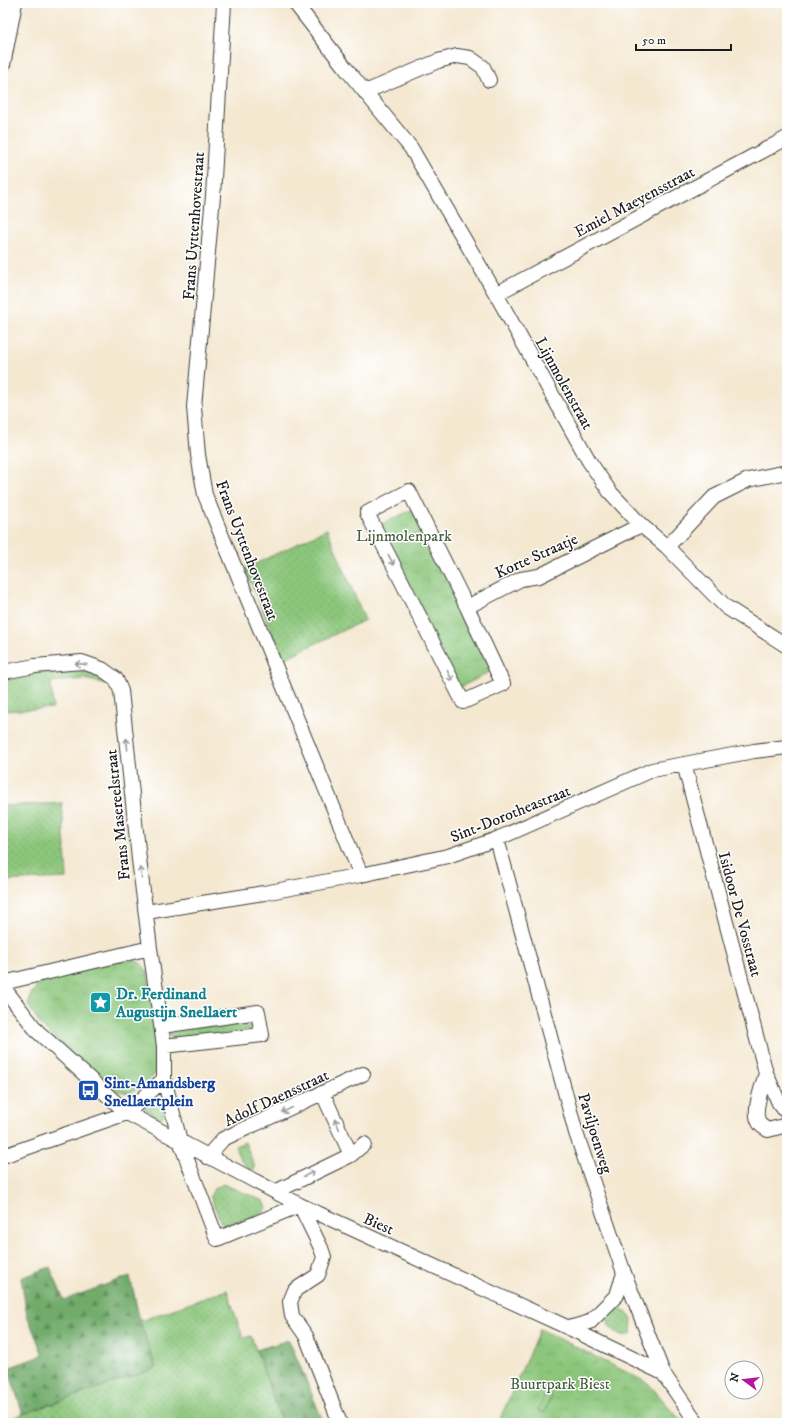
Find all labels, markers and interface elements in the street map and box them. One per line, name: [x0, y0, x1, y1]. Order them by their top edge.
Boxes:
scale bar: [636, 26, 731, 52]
text: 50 m: [642, 33, 666, 48]
street label: Frans Uyttenhovestraat: [179, 151, 209, 301]
street label: Emiel Maeyensstraat: [571, 162, 698, 242]
street label: Lijnmolenstraat: [531, 334, 598, 433]
street label: Frans Uyttenhovestraat: [211, 477, 283, 623]
park label: Lijnmolenpark: [356, 526, 452, 546]
street label: Korte Straatje: [492, 529, 581, 583]
one-way arrow: [388, 554, 395, 566]
one-way arrow: [75, 660, 88, 667]
one-way arrow: [446, 670, 454, 682]
one-way arrow: [123, 738, 130, 751]
street label: Frans Masereelstraat: [101, 748, 135, 881]
street label: Sint-Dorotheastraat: [447, 781, 573, 847]
street label: Isidoor De Vosstraat: [714, 850, 766, 979]
one-way arrow: [137, 867, 144, 880]
place label: Dr. Ferdinand Augustijn Snellaert: [115, 984, 238, 1022]
place icon: Dr. Ferdinand Augustijn Snellaert: [87, 989, 113, 1015]
street label: Adolf Daensstraat: [221, 1065, 332, 1131]
place label: Sint-Amandsberg Snellaertplein: [104, 1073, 216, 1111]
bus stop icon: Sint-Amandsberg Snellaertplein: [76, 1078, 102, 1104]
street label: Paviljoenweg: [573, 1091, 617, 1176]
one-way arrow: [282, 1107, 294, 1114]
one-way arrow: [333, 1119, 340, 1131]
one-way arrow: [303, 1170, 315, 1178]
street label: Biest: [360, 1208, 397, 1239]
north arrow: [724, 1360, 764, 1400]
text: N: [727, 1371, 743, 1384]
park label: Buurtpark Biest: [510, 1374, 610, 1394]

